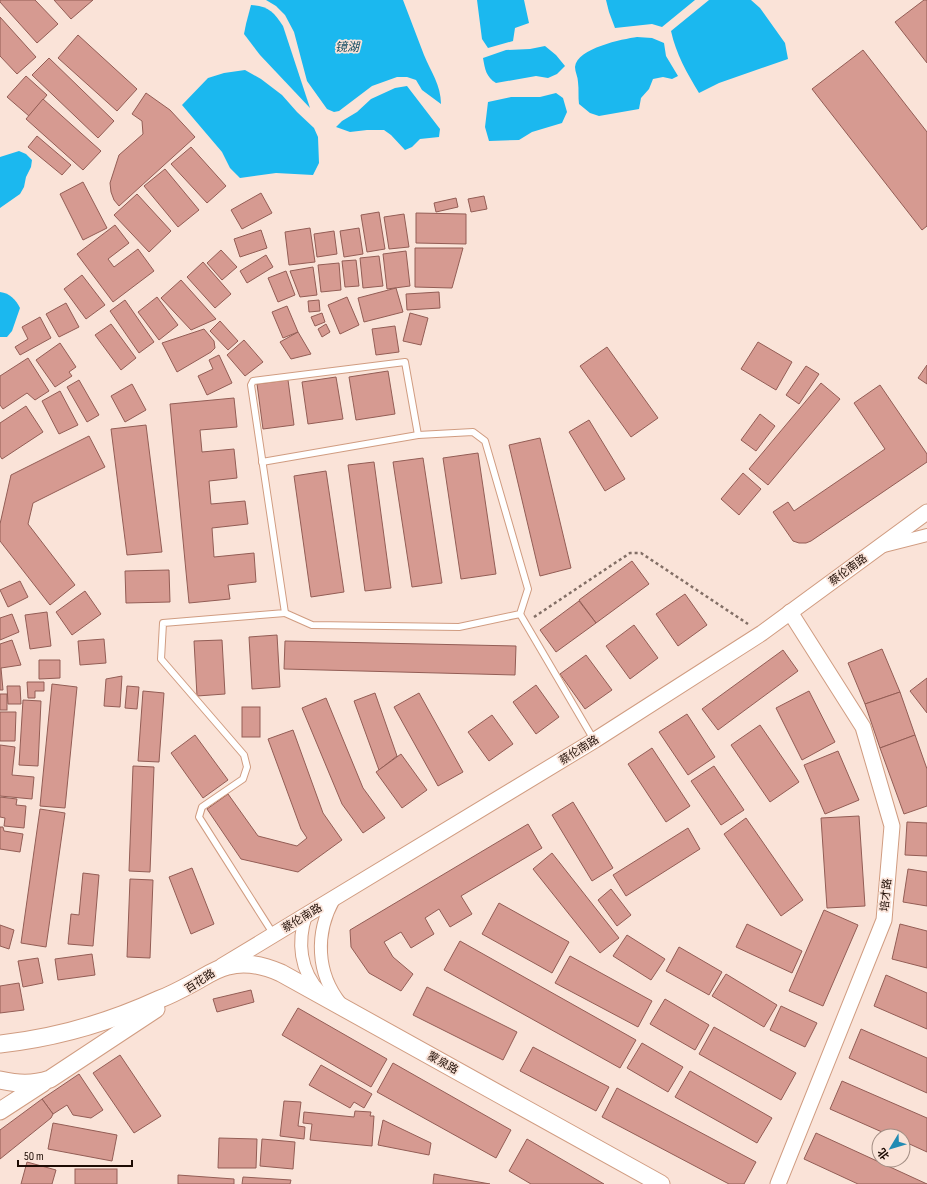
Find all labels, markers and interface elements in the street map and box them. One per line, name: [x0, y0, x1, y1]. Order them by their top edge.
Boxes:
water label: 镜湖: [335, 40, 361, 55]
street label: 蔡伦南路: [826, 552, 870, 588]
street label: 蔡伦南路: [557, 733, 601, 767]
street label: 培才路: [878, 878, 894, 912]
street label: 蔡伦南路: [280, 901, 324, 935]
street label: 百花路: [183, 967, 217, 995]
street label: 蒙泉路: [425, 1049, 461, 1077]
north arrow: [871, 1128, 911, 1168]
scale bar: [18, 1142, 132, 1168]
text: 北: [875, 1146, 892, 1162]
text: 50 m: [24, 1149, 44, 1164]

